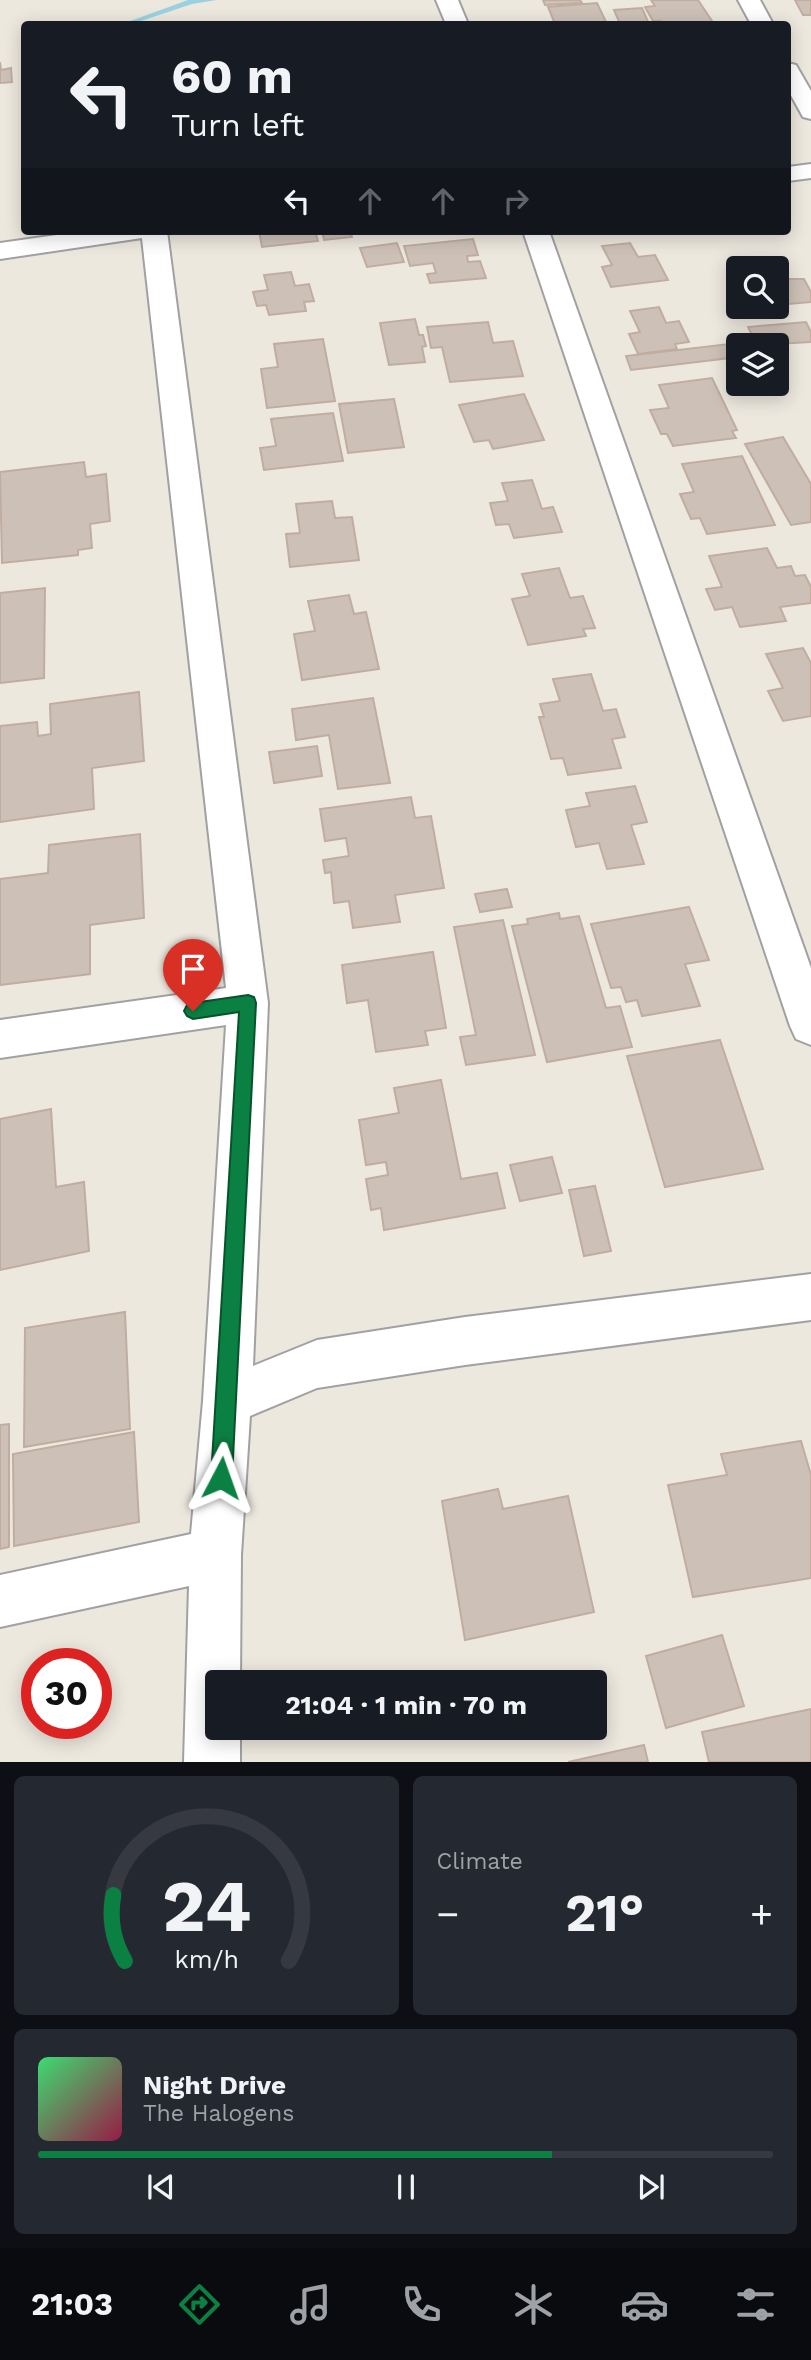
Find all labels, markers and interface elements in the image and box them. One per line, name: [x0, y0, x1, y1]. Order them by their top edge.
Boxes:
text: 60 m: [171, 47, 293, 105]
icon: left: [56, 49, 147, 140]
text: Turn left: [171, 106, 304, 144]
icon: left: [278, 182, 316, 220]
icon: ahead: [351, 182, 389, 220]
icon: ahead: [424, 182, 462, 220]
icon: right: [497, 182, 535, 220]
map controls: [726, 256, 789, 396]
button: search: [726, 256, 789, 319]
button: layers: [726, 333, 789, 396]
pin: [163, 939, 223, 1011]
icon: arrive: [174, 950, 212, 988]
position arrow: [184, 1441, 258, 1515]
speed limit sign: 30: [21, 1648, 112, 1739]
text: 21:04 · 1 min · 70 m: [285, 1690, 527, 1720]
text: Climate: [437, 1848, 523, 1875]
text: 24: [161, 1864, 251, 1950]
text: 21°: [565, 1883, 644, 1944]
text: −: [437, 1892, 459, 1936]
text: +: [750, 1892, 773, 1936]
text: km/h: [174, 1945, 238, 1974]
text: Night Drive: [143, 2070, 286, 2100]
text: The Halogens: [143, 2100, 294, 2127]
icon: previous: [142, 2168, 180, 2206]
icon: pause: [387, 2168, 425, 2206]
icon: next: [632, 2168, 670, 2206]
icon: directions: [175, 2280, 224, 2329]
icon: music: [286, 2280, 335, 2329]
icon: phone: [397, 2280, 446, 2329]
icon: climate: [509, 2280, 558, 2329]
icon: car: [620, 2280, 669, 2329]
icon: filters: [731, 2280, 780, 2329]
text: 21:03: [31, 2285, 113, 2323]

